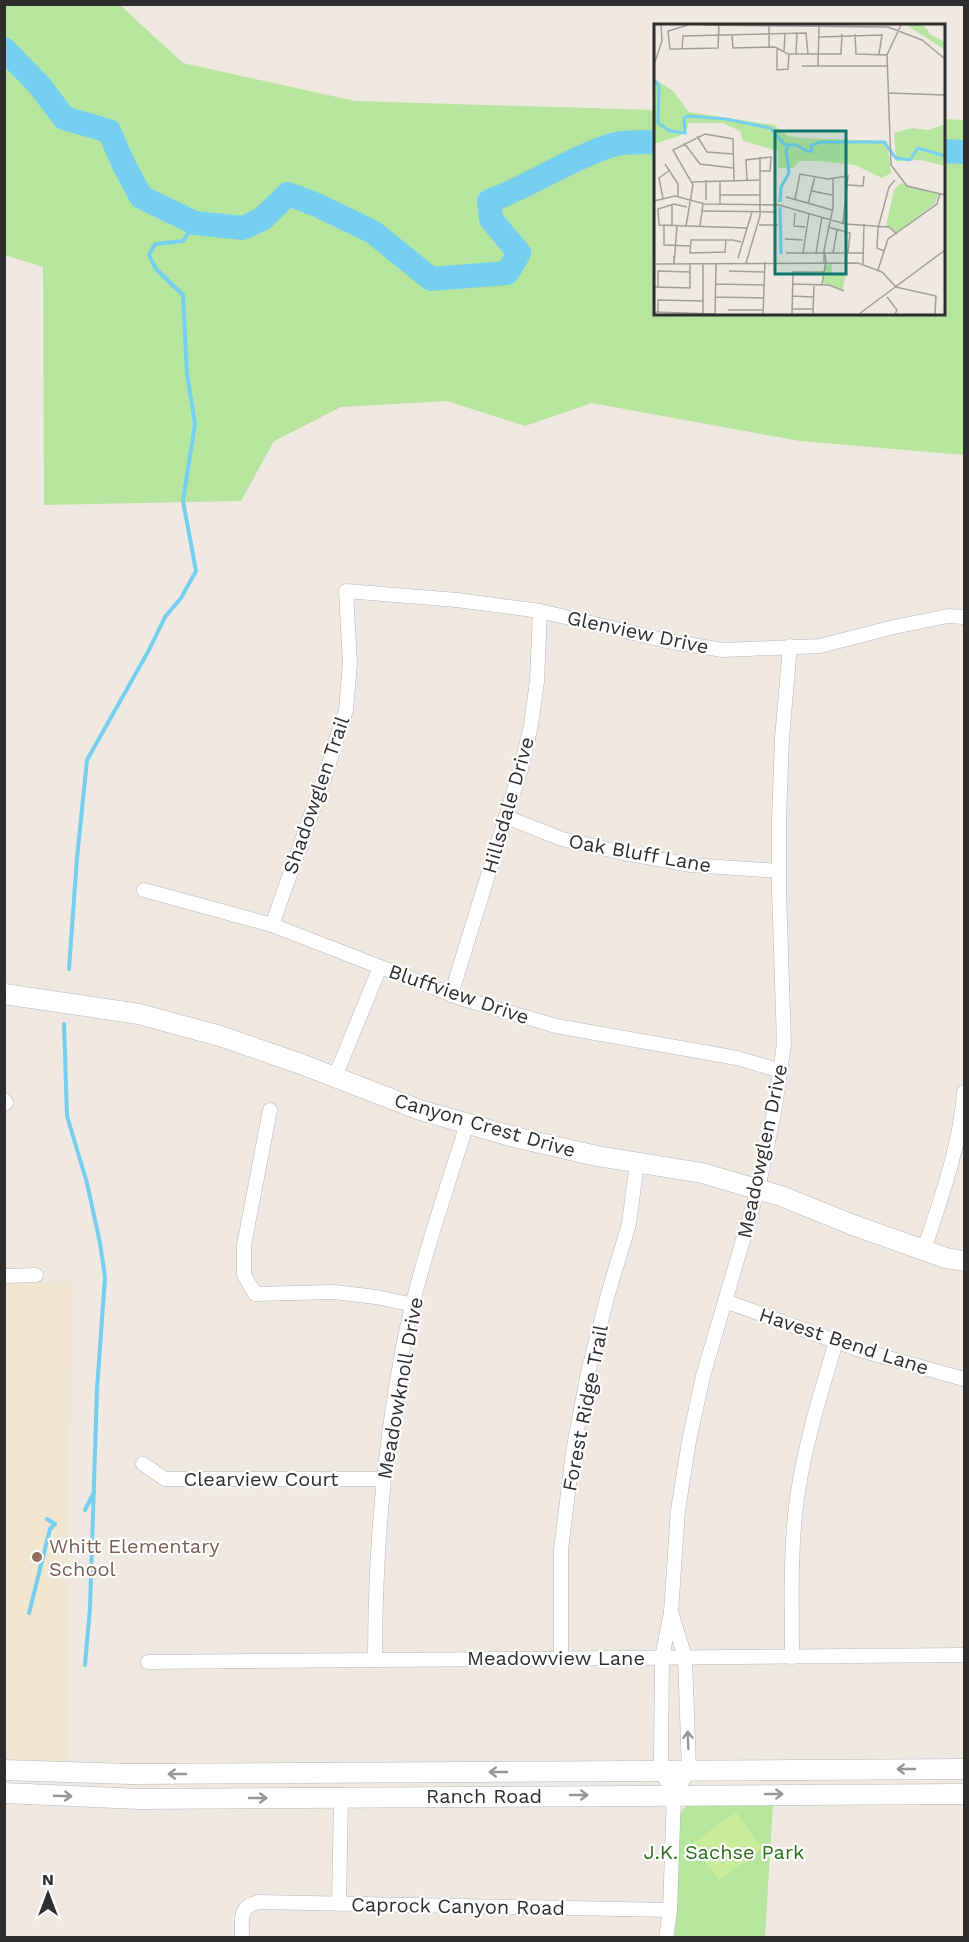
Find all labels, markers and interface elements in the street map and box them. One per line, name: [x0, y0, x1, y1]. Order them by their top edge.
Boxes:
inset map: [654, 24, 945, 315]
street label: Glenview Drive: [565, 605, 711, 659]
street label: Shadowglen Trail: [278, 713, 354, 877]
street label: Hillsdale Drive: [477, 734, 539, 876]
street label: Oak Bluff Lane: [567, 829, 713, 877]
street label: Bluffview Drive: [386, 959, 532, 1029]
street label: Meadowglen Drive: [732, 1062, 792, 1240]
street label: Canyon Crest Drive: [392, 1088, 578, 1162]
street label: Meadowknoll Drive: [372, 1295, 428, 1481]
street label: Havest Bend Lane: [756, 1302, 932, 1380]
street label: Forest Ridge Trail: [557, 1323, 613, 1493]
street label: Clearview Court: [184, 1467, 339, 1491]
place label: Whitt Elementary School: [49, 1534, 220, 1581]
marker: Whitt Elementary School: [30, 1550, 44, 1564]
street label: Meadowview Lane: [467, 1646, 645, 1670]
one-way arrow: [682, 1730, 693, 1750]
one-way arrow: [897, 1763, 917, 1775]
one-way arrow: [488, 1766, 508, 1778]
one-way arrow: [167, 1768, 187, 1780]
street label: Ranch Road: [426, 1784, 542, 1808]
one-way arrow: [763, 1788, 783, 1800]
one-way arrow: [568, 1789, 588, 1801]
one-way arrow: [52, 1790, 72, 1801]
one-way arrow: [247, 1792, 267, 1804]
park label: J.K. Sachse Park: [644, 1840, 804, 1864]
north arrow: [18, 1864, 78, 1924]
text: N: [42, 1870, 54, 1889]
street label: Caprock Canyon Road: [351, 1892, 565, 1920]

